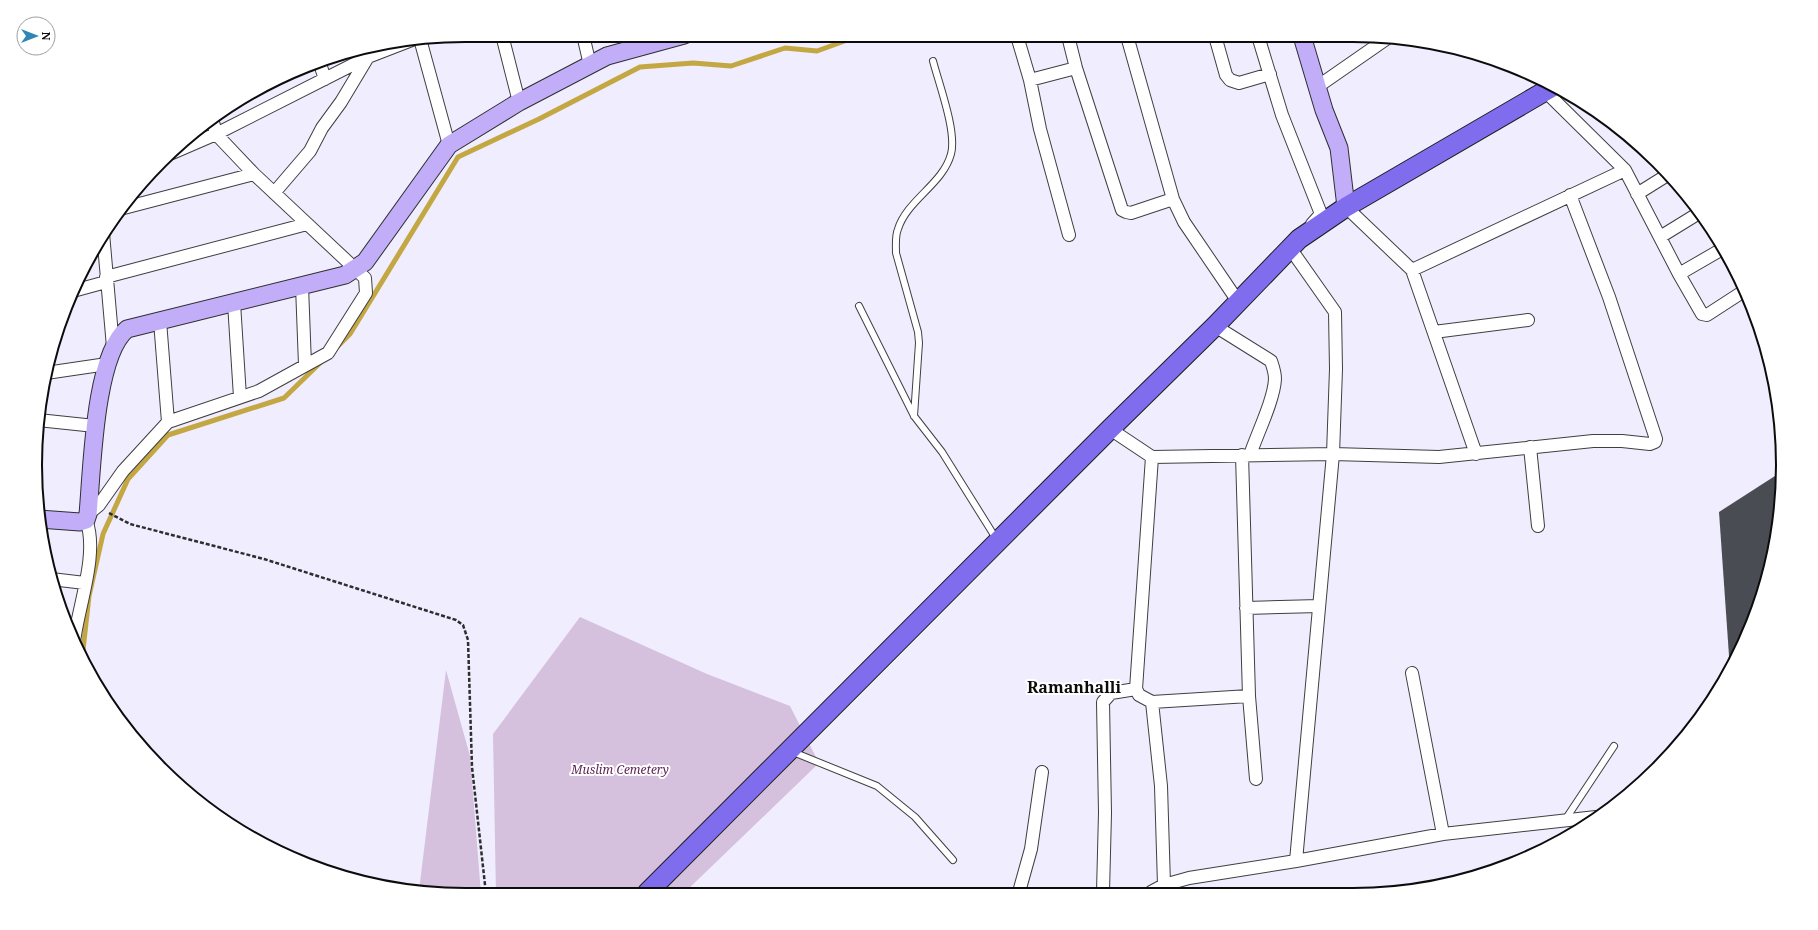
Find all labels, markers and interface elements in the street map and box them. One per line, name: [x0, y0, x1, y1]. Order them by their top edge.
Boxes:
north arrow: [16, 16, 56, 56]
text: N: [39, 32, 54, 41]
district label: Ramanhalli: [1027, 676, 1121, 698]
park label: Muslim Cemetery: [570, 761, 669, 778]

